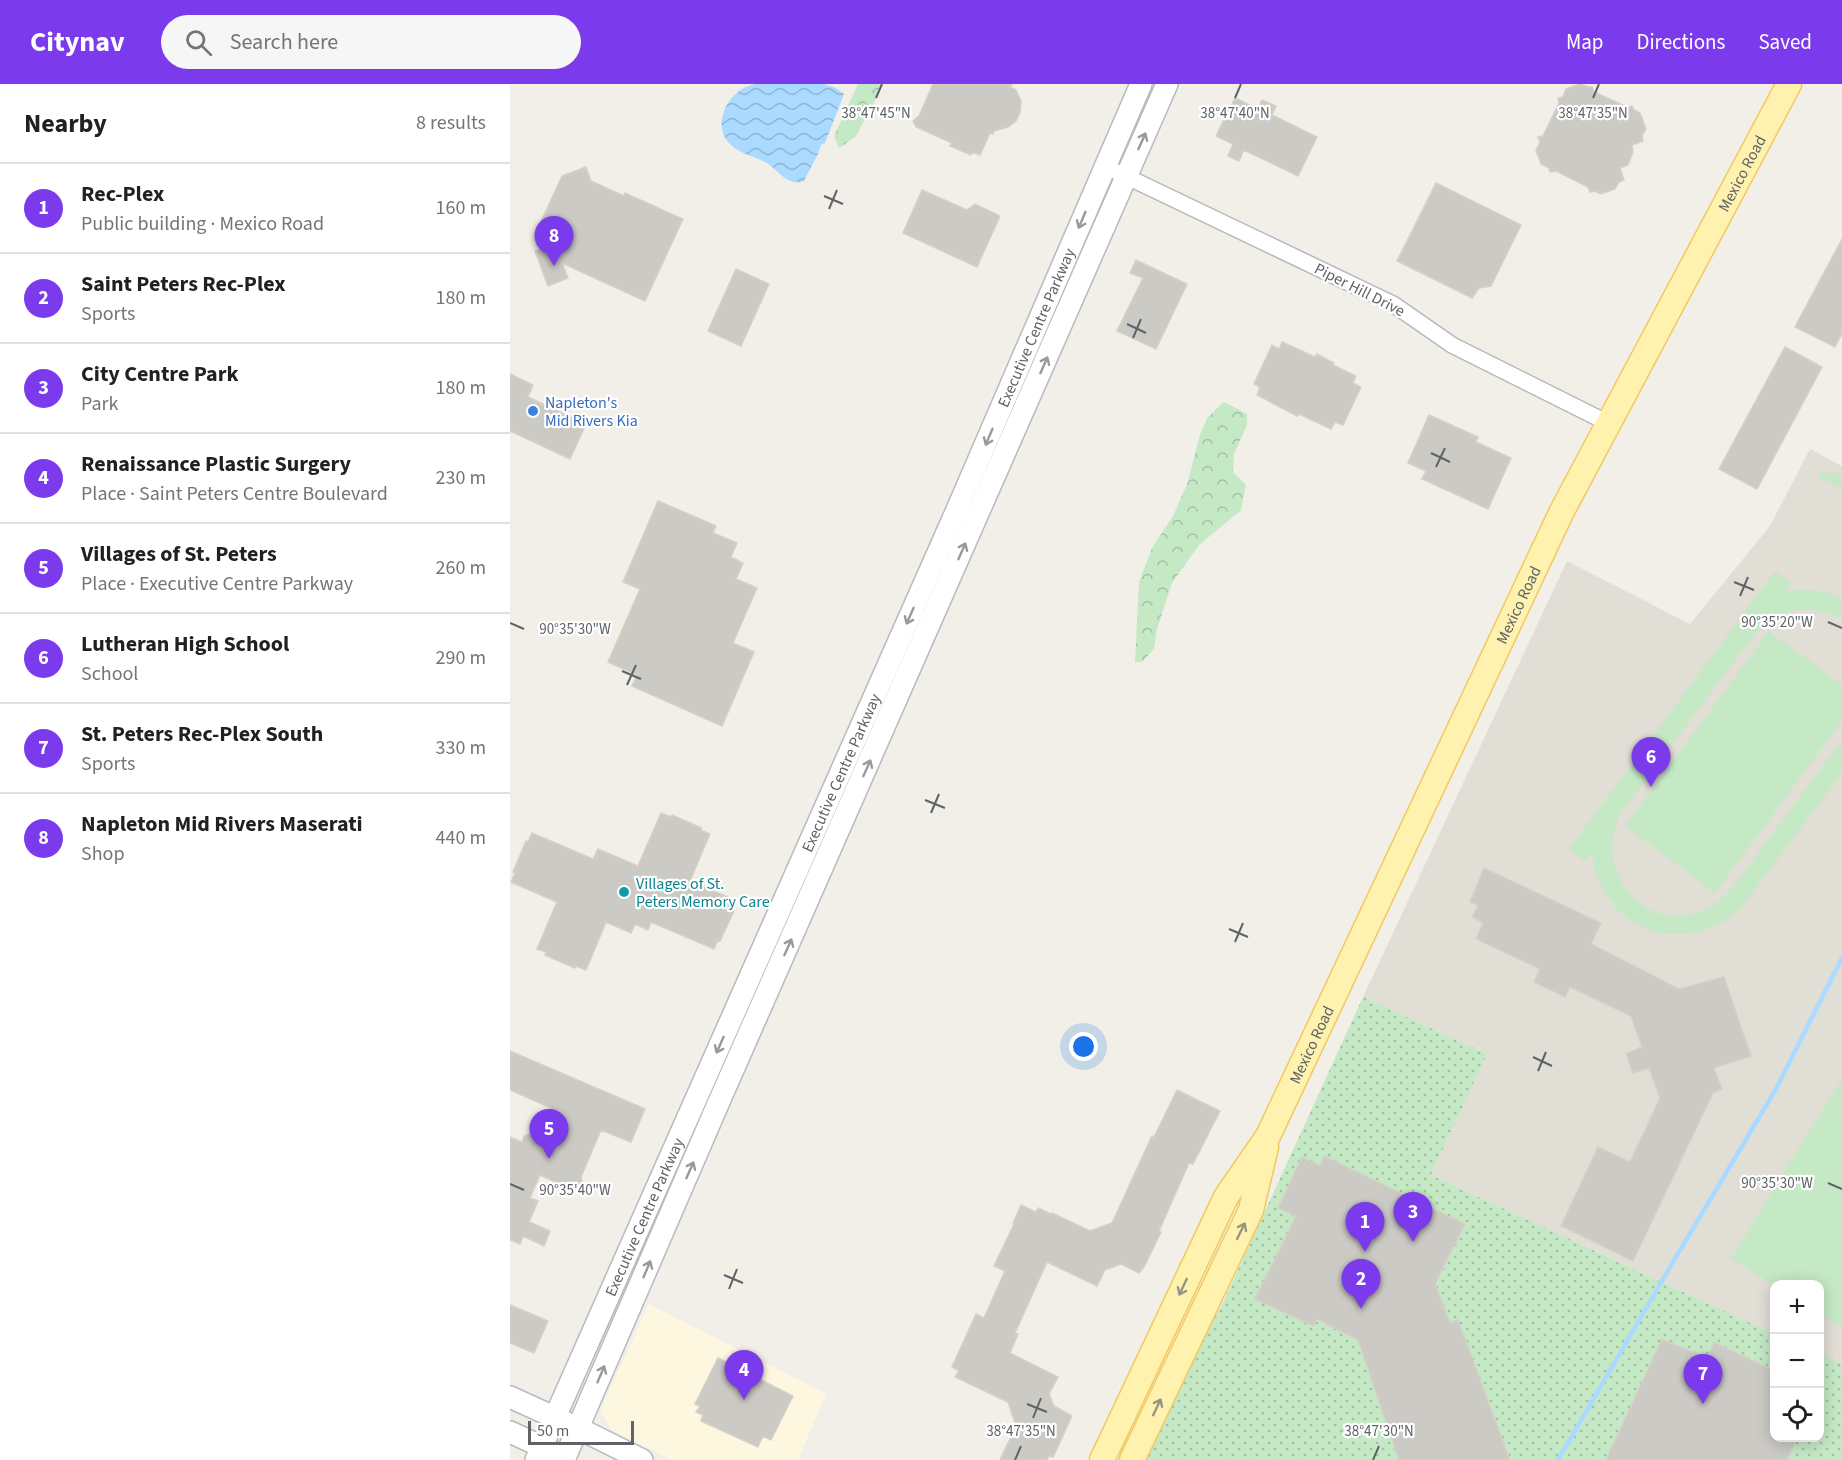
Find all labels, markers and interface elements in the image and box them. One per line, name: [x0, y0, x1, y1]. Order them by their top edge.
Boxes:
search box: [161, 15, 581, 69]
text: Citynav: [30, 22, 125, 62]
icon: search: [182, 26, 215, 59]
text: Search here: [230, 26, 338, 58]
text: Map: [1566, 27, 1604, 57]
text: Directions: [1637, 27, 1725, 57]
text: Saved: [1758, 27, 1812, 57]
text: 38°47'45"N: [841, 103, 911, 124]
text: 38°47'40"N: [1200, 103, 1270, 124]
text: 38°47'35"N: [1558, 103, 1628, 124]
text: Nearby: [24, 105, 107, 142]
text: 8 results: [416, 109, 486, 137]
street label: Mexico Road: [1713, 132, 1772, 216]
one-way arrow: [1137, 133, 1148, 151]
text: Rec-Plex: [81, 178, 164, 210]
text: 1: [38, 194, 49, 222]
text: 160 m: [436, 194, 486, 222]
text: Public building · Mexico Road: [81, 210, 324, 238]
one-way arrow: [1076, 210, 1088, 228]
pin: 8: [534, 216, 573, 266]
street label: Executive Centre Parkway: [993, 244, 1081, 411]
street label: Piper Hill Drive: [1310, 258, 1409, 322]
text: Saint Peters Rec-Plex: [81, 268, 286, 300]
text: 2: [38, 284, 49, 312]
text: 180 m: [436, 284, 486, 312]
text: Sports: [81, 300, 136, 328]
one-way arrow: [1039, 357, 1050, 375]
text: City Centre Park: [81, 358, 239, 390]
text: 3: [38, 374, 49, 402]
text: 180 m: [436, 374, 486, 402]
text: Park: [81, 390, 118, 418]
place label: Napleton's Mid Rivers Kia: [545, 392, 638, 432]
marker: Napleton's Mid Rivers Kia: [526, 404, 540, 418]
one-way arrow: [982, 428, 994, 446]
text: Renaissance Plastic Surgery: [81, 448, 351, 480]
text: 4: [38, 464, 49, 492]
text: 230 m: [436, 464, 486, 492]
text: Place · Saint Peters Centre Boulevard: [81, 480, 388, 508]
text: Villages of St. Peters: [81, 538, 277, 570]
one-way arrow: [957, 543, 968, 561]
text: 5: [38, 554, 49, 582]
text: 260 m: [436, 554, 486, 582]
street label: Mexico Road: [1491, 563, 1547, 648]
text: Place · Executive Centre Parkway: [81, 570, 353, 598]
one-way arrow: [904, 606, 915, 625]
text: 90°35'20"W: [1741, 612, 1813, 633]
text: 90°35'30"W: [539, 619, 611, 640]
text: Lutheran High School: [81, 628, 289, 660]
text: 6: [38, 644, 49, 672]
text: 290 m: [436, 644, 486, 672]
text: School: [81, 660, 138, 688]
street label: Executive Centre Parkway: [797, 690, 886, 856]
text: St. Peters Rec-Plex South: [81, 718, 323, 750]
text: 7: [38, 734, 49, 762]
text: 330 m: [436, 734, 486, 762]
pin: 6: [1632, 738, 1670, 787]
text: Sports: [81, 750, 136, 778]
one-way arrow: [861, 760, 873, 778]
text: Napleton Mid Rivers Maserati: [81, 808, 363, 840]
text: 8: [38, 824, 49, 852]
text: 440 m: [436, 824, 486, 852]
text: Shop: [81, 840, 125, 868]
place label: Villages of St. Peters Memory Care: [636, 873, 770, 913]
marker: Villages of St. Peters Memory Care: [617, 885, 631, 899]
one-way arrow: [783, 938, 794, 956]
street label: Mexico Road: [1284, 1002, 1340, 1087]
your location: [1069, 1032, 1098, 1061]
one-way arrow: [714, 1035, 725, 1054]
pin: 5: [530, 1110, 568, 1159]
street label: Executive Centre Parkway: [600, 1134, 690, 1300]
one-way arrow: [684, 1161, 696, 1179]
text: 90°35'30"W: [1741, 1173, 1813, 1194]
text: 90°35'40"W: [539, 1180, 611, 1201]
pin: 3: [1394, 1192, 1432, 1242]
pin: 1: [1346, 1202, 1384, 1252]
one-way arrow: [1236, 1223, 1247, 1241]
one-way arrow: [641, 1260, 653, 1278]
pin: 2: [1342, 1260, 1380, 1309]
one-way arrow: [1177, 1278, 1189, 1296]
map controls: [1770, 1280, 1824, 1442]
button: +: [1770, 1280, 1824, 1334]
button: −: [1770, 1334, 1824, 1388]
pin: 4: [724, 1350, 764, 1400]
pin: 7: [1684, 1354, 1722, 1404]
one-way arrow: [596, 1365, 607, 1384]
button: locate: [1770, 1388, 1824, 1442]
one-way arrow: [1151, 1399, 1163, 1417]
scale bar: [528, 1418, 634, 1446]
text: 50 m: [537, 1420, 569, 1442]
text: 38°47'35"N: [986, 1421, 1056, 1442]
text: 38°47'30"N: [1344, 1421, 1414, 1442]

